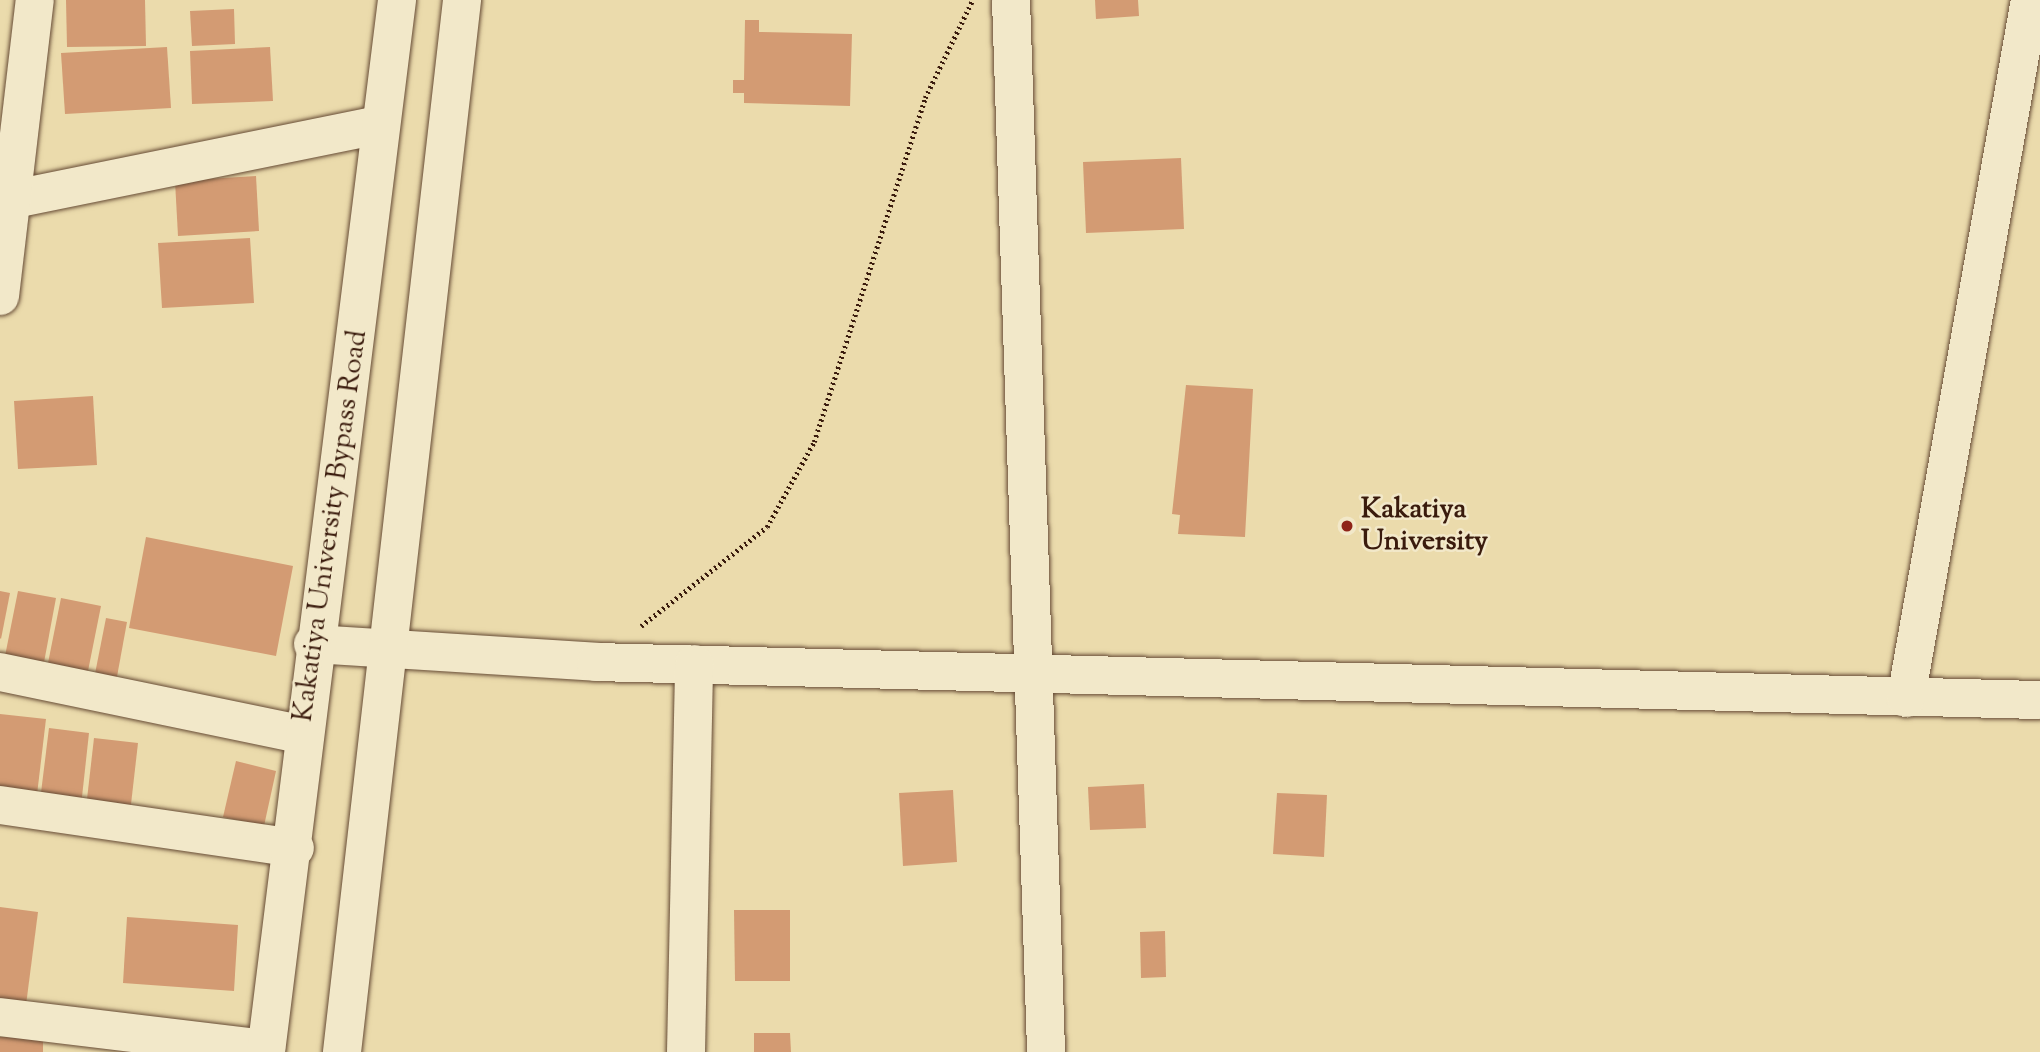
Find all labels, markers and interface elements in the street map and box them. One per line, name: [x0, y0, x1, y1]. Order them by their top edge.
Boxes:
street label: Kakatiya University Bypass Road: [287, 328, 375, 724]
place label: Kakatiya University: [1361, 493, 1488, 559]
marker: Kakatiya University: [1339, 518, 1355, 534]

